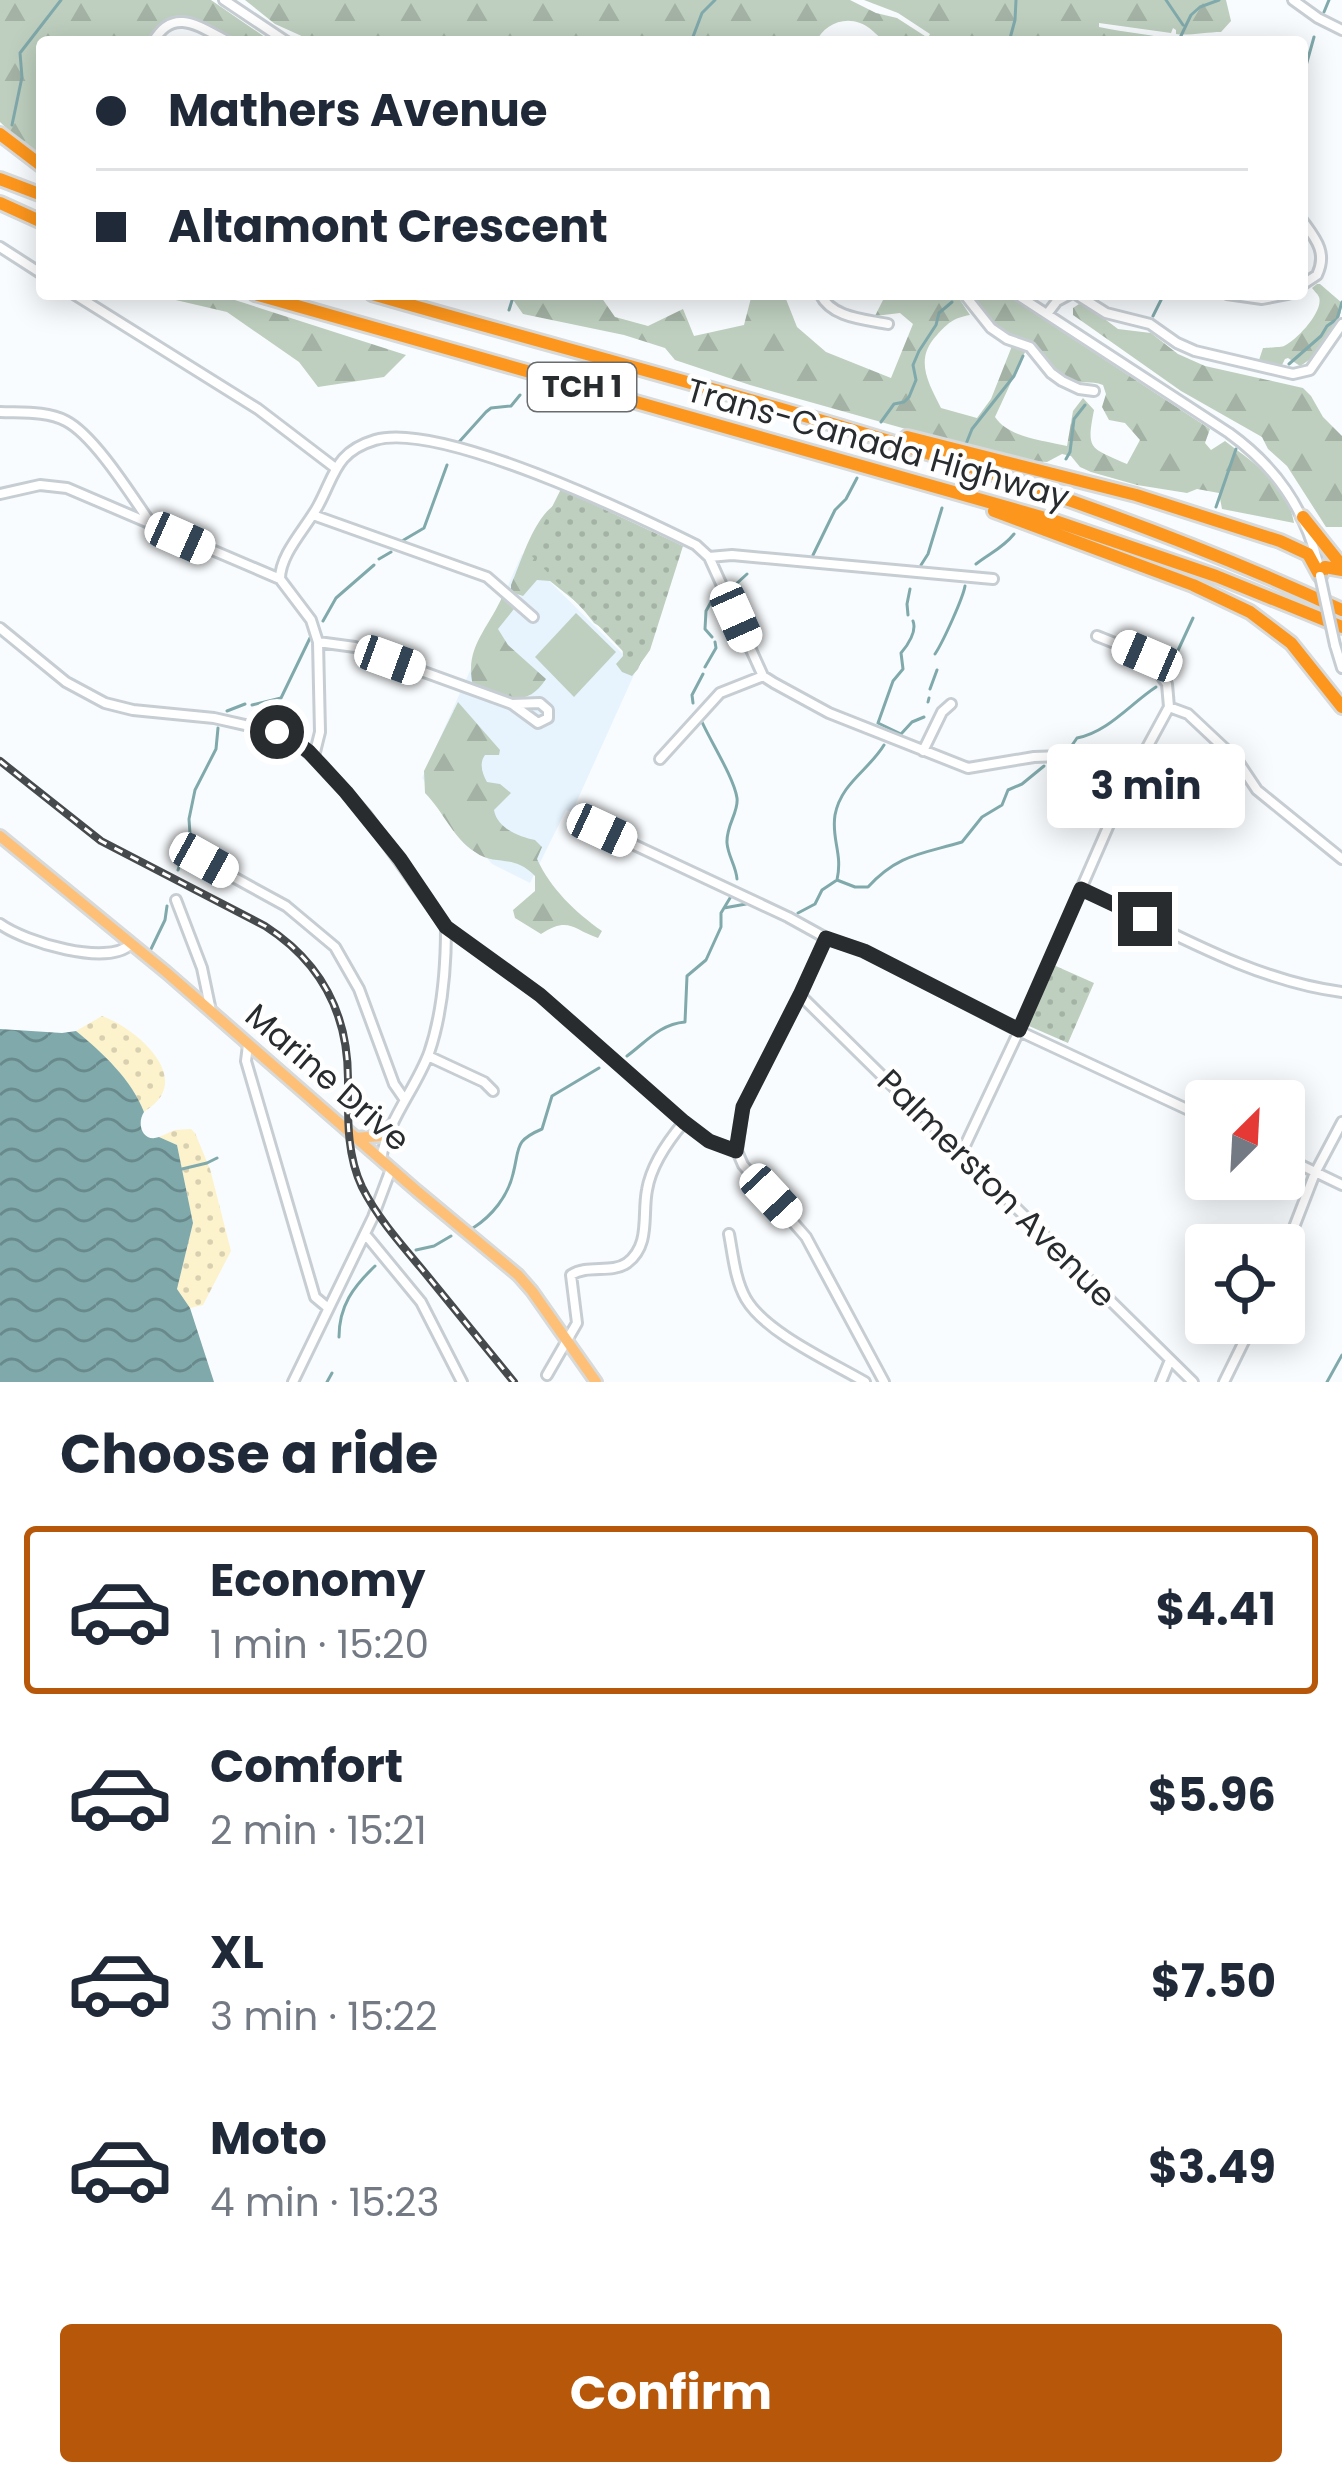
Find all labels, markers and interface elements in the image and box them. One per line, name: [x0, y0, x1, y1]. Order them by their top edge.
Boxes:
text: Mathers Avenue: [168, 79, 548, 142]
text: Altamont Crescent: [168, 195, 608, 258]
road number: TCH 1: [528, 363, 636, 411]
street label: Trans-Canada Highway: [681, 366, 1075, 521]
car: [140, 507, 220, 569]
car: [705, 577, 767, 657]
car: [1107, 625, 1187, 687]
car: [350, 631, 430, 689]
route start: [250, 705, 304, 759]
callout: 3 min: [1046, 745, 1244, 829]
text: 3 min: [1091, 758, 1201, 813]
car: [562, 798, 642, 862]
car: [164, 827, 244, 893]
route end: [1118, 892, 1172, 946]
street label: Marine Drive: [235, 993, 420, 1162]
street label: Palmerston Avenue: [867, 1058, 1127, 1318]
north arrow: [1185, 1080, 1305, 1200]
map controls: [1185, 1080, 1305, 1344]
car: [733, 1157, 809, 1235]
button: locate: [1185, 1224, 1305, 1344]
text: Choose a ride: [60, 1416, 438, 1492]
text: Economy: [210, 1549, 425, 1612]
icon: car: [66, 1556, 174, 1664]
text: $4.41: [1156, 1578, 1276, 1641]
text: 1 min · 15:20: [210, 1617, 429, 1672]
text: Comfort: [210, 1735, 403, 1798]
icon: car: [66, 1742, 174, 1850]
text: $5.96: [1148, 1764, 1276, 1827]
text: 2 min · 15:21: [210, 1803, 427, 1858]
text: XL: [210, 1921, 264, 1984]
icon: car: [66, 1928, 174, 2036]
text: $7.50: [1151, 1950, 1276, 2013]
text: 3 min · 15:22: [210, 1989, 437, 2044]
text: Moto: [210, 2107, 327, 2170]
icon: car: [66, 2114, 174, 2222]
text: $3.49: [1148, 2136, 1276, 2199]
text: 4 min · 15:23: [210, 2175, 439, 2230]
button: Confirm: [60, 2324, 1282, 2462]

